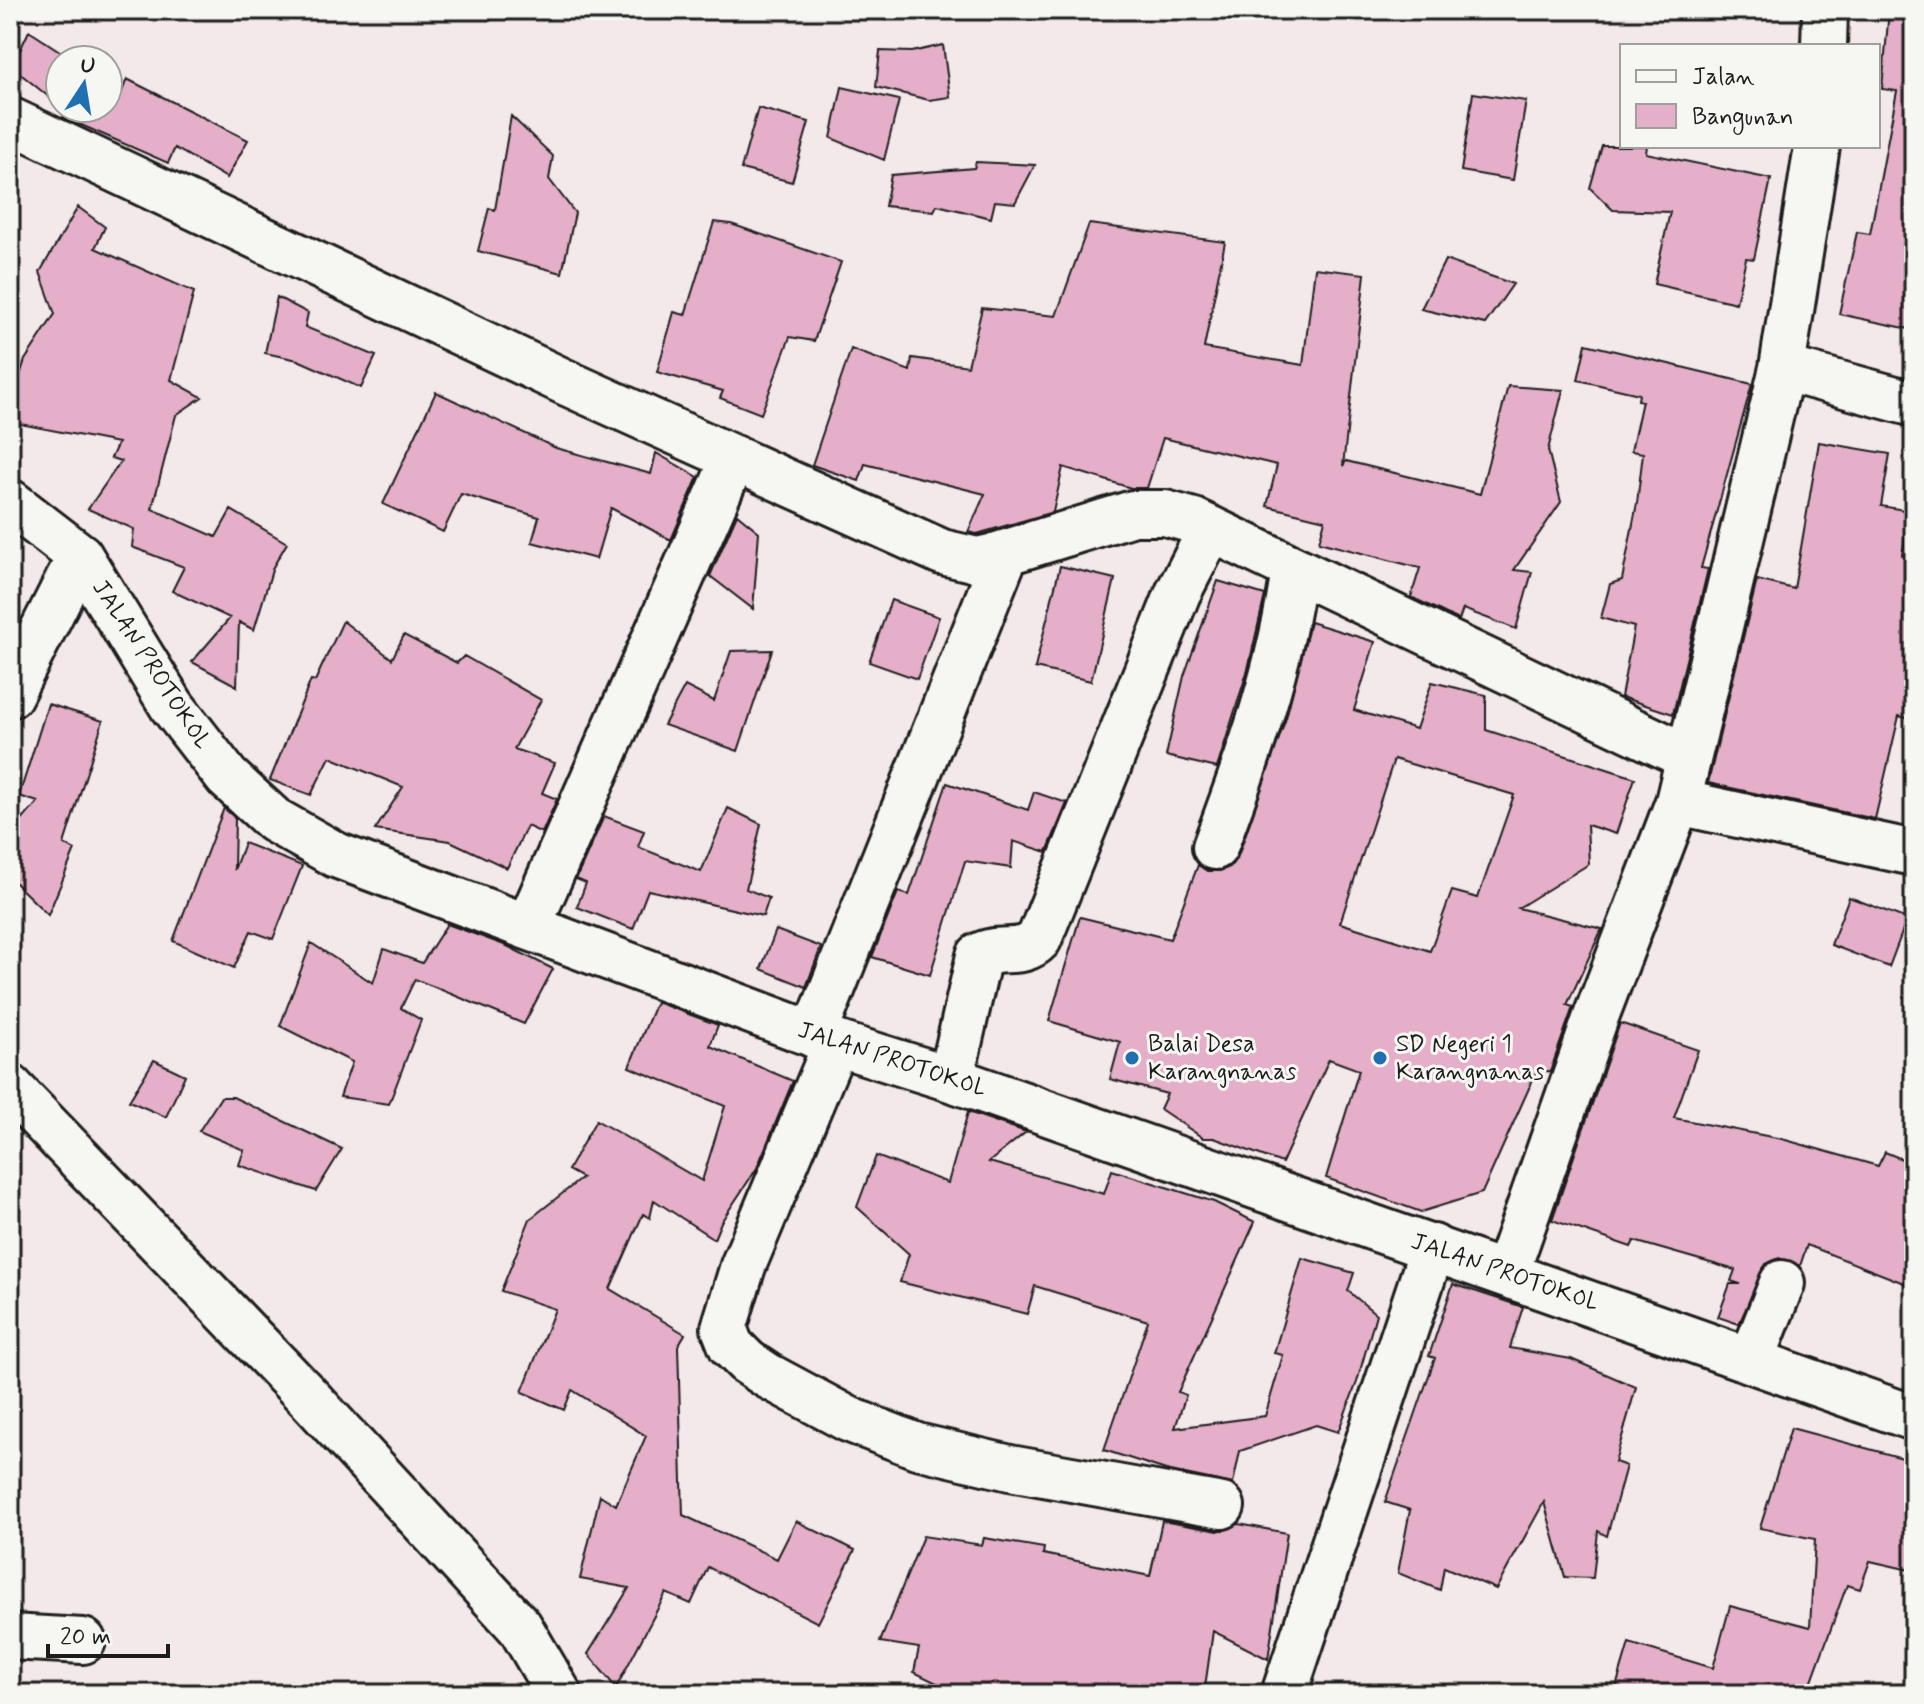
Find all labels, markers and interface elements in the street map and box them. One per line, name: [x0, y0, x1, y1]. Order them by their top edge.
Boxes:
north arrow: [44, 44, 124, 124]
legend: [1620, 44, 1880, 148]
text: U: [78, 51, 98, 82]
text: Jalan: [1692, 62, 1755, 93]
text: Bangunan: [1692, 102, 1793, 135]
street label: JALAN PROTOKOL: [84, 574, 218, 756]
street label: JALAN PROTOKOL: [794, 1015, 990, 1105]
place label: Balai Desa Karangnanas: [1148, 1029, 1297, 1088]
place label: SD Negeri 1 Karangnanas: [1396, 1029, 1545, 1088]
marker: Balai Desa Karangnanas: [1123, 1049, 1141, 1067]
marker: SD Negeri 1 Karangnanas: [1371, 1049, 1389, 1067]
street label: JALAN PROTOKOL: [1407, 1226, 1603, 1320]
scale bar: [48, 1608, 168, 1658]
text: 20 m: [60, 1622, 111, 1653]

